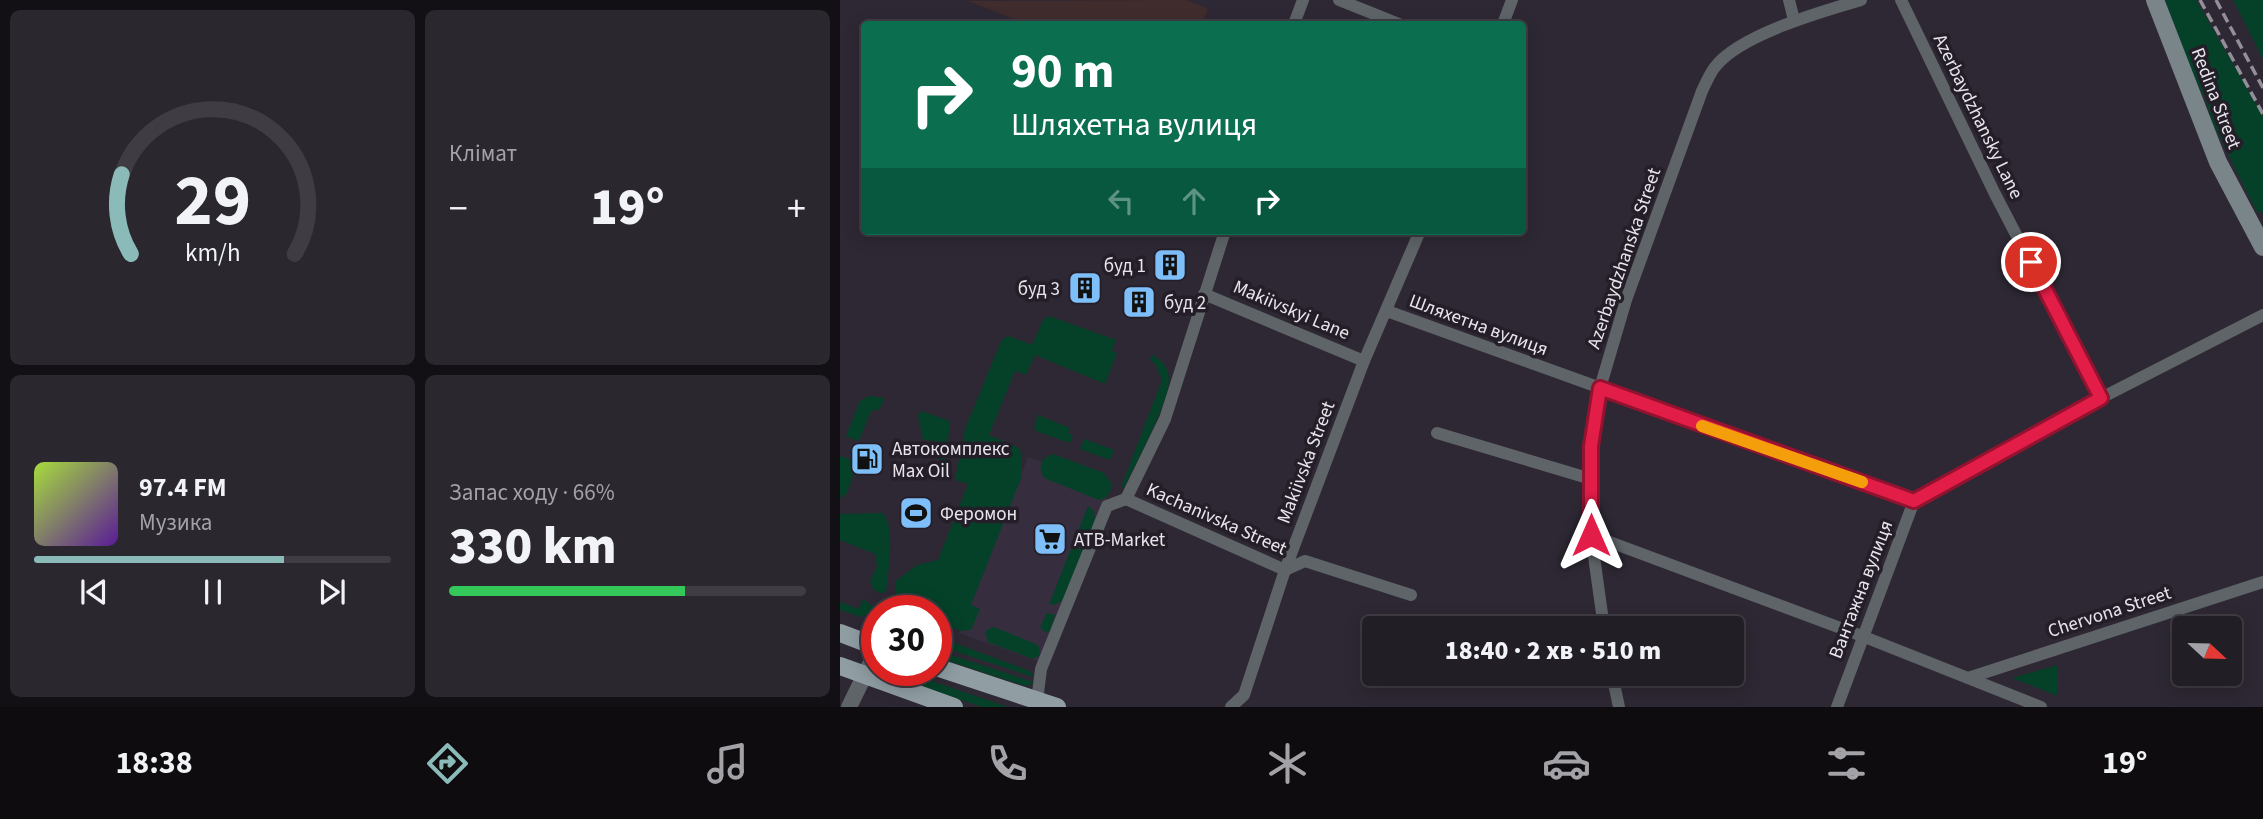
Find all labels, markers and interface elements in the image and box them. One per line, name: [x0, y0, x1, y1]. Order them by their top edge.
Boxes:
street label: Azerbaydzhansky Lane: [1926, 30, 2029, 204]
text: 90 m: [1011, 37, 1115, 107]
street label: Redina Street: [2184, 44, 2248, 154]
icon: right: [896, 49, 987, 140]
text: Шляхетна вулиця: [1011, 102, 1257, 148]
text: Клімат: [449, 137, 517, 170]
text: 29: [174, 149, 251, 253]
street label: Azerbaydzhanska Street: [1581, 164, 1668, 353]
text: 19°: [590, 171, 665, 245]
text: −: [449, 182, 468, 236]
text: +: [787, 182, 806, 236]
icon: left: [1102, 182, 1140, 220]
icon: ahead: [1175, 182, 1213, 220]
icon: right: [1248, 182, 1286, 220]
pin: [2001, 232, 2061, 292]
text: km/h: [185, 234, 240, 270]
icon: arrive: [2012, 243, 2050, 281]
building icon: буд 1: [1151, 246, 1189, 284]
place label: буд 1: [1104, 253, 1146, 280]
building icon: буд 3: [1066, 269, 1104, 307]
street label: Makiivskyi Lane: [1229, 274, 1354, 347]
place label: буд 3: [1018, 276, 1060, 303]
building icon: буд 2: [1120, 283, 1158, 321]
street label: Шляхетна вулиця: [1405, 288, 1552, 363]
place label: буд 2: [1164, 290, 1206, 317]
street label: Makiivska Street: [1271, 397, 1342, 528]
place label: Автокомплекс Max Oil: [892, 436, 1010, 485]
fuel station icon: Автокомплекс Max Oil: [848, 440, 886, 478]
text: 97.4 FM: [139, 469, 227, 506]
text: Запас ходу · 66%: [449, 476, 615, 509]
street label: Kachanivska Street: [1142, 476, 1291, 563]
sports icon: Феромон: [897, 494, 935, 532]
position arrow: [1554, 498, 1628, 572]
place label: Феромон: [940, 501, 1017, 528]
text: Музика: [139, 506, 212, 539]
text: 330 km: [449, 510, 617, 584]
street label: Вантажна вулиця: [1823, 517, 1900, 663]
supermarket icon: ATB-Market: [1031, 520, 1069, 558]
place label: ATB-Market: [1074, 527, 1166, 554]
icon: previous: [75, 573, 113, 611]
icon: pause: [194, 573, 232, 611]
icon: next: [313, 573, 351, 611]
street label: Chervona Street: [2044, 580, 2175, 645]
speed limit sign: 30: [861, 595, 952, 686]
north arrow: [2172, 616, 2242, 686]
map controls: [2172, 616, 2242, 686]
text: 18:40 · 2 хв · 510 m: [1445, 632, 1661, 669]
icon: directions: [423, 739, 472, 788]
icon: music: [703, 739, 752, 788]
icon: phone: [983, 739, 1032, 788]
icon: climate: [1263, 739, 1312, 788]
icon: car: [1542, 739, 1591, 788]
icon: filters: [1822, 739, 1871, 788]
text: 18:38: [115, 740, 193, 786]
text: 19°: [2102, 740, 2148, 786]

